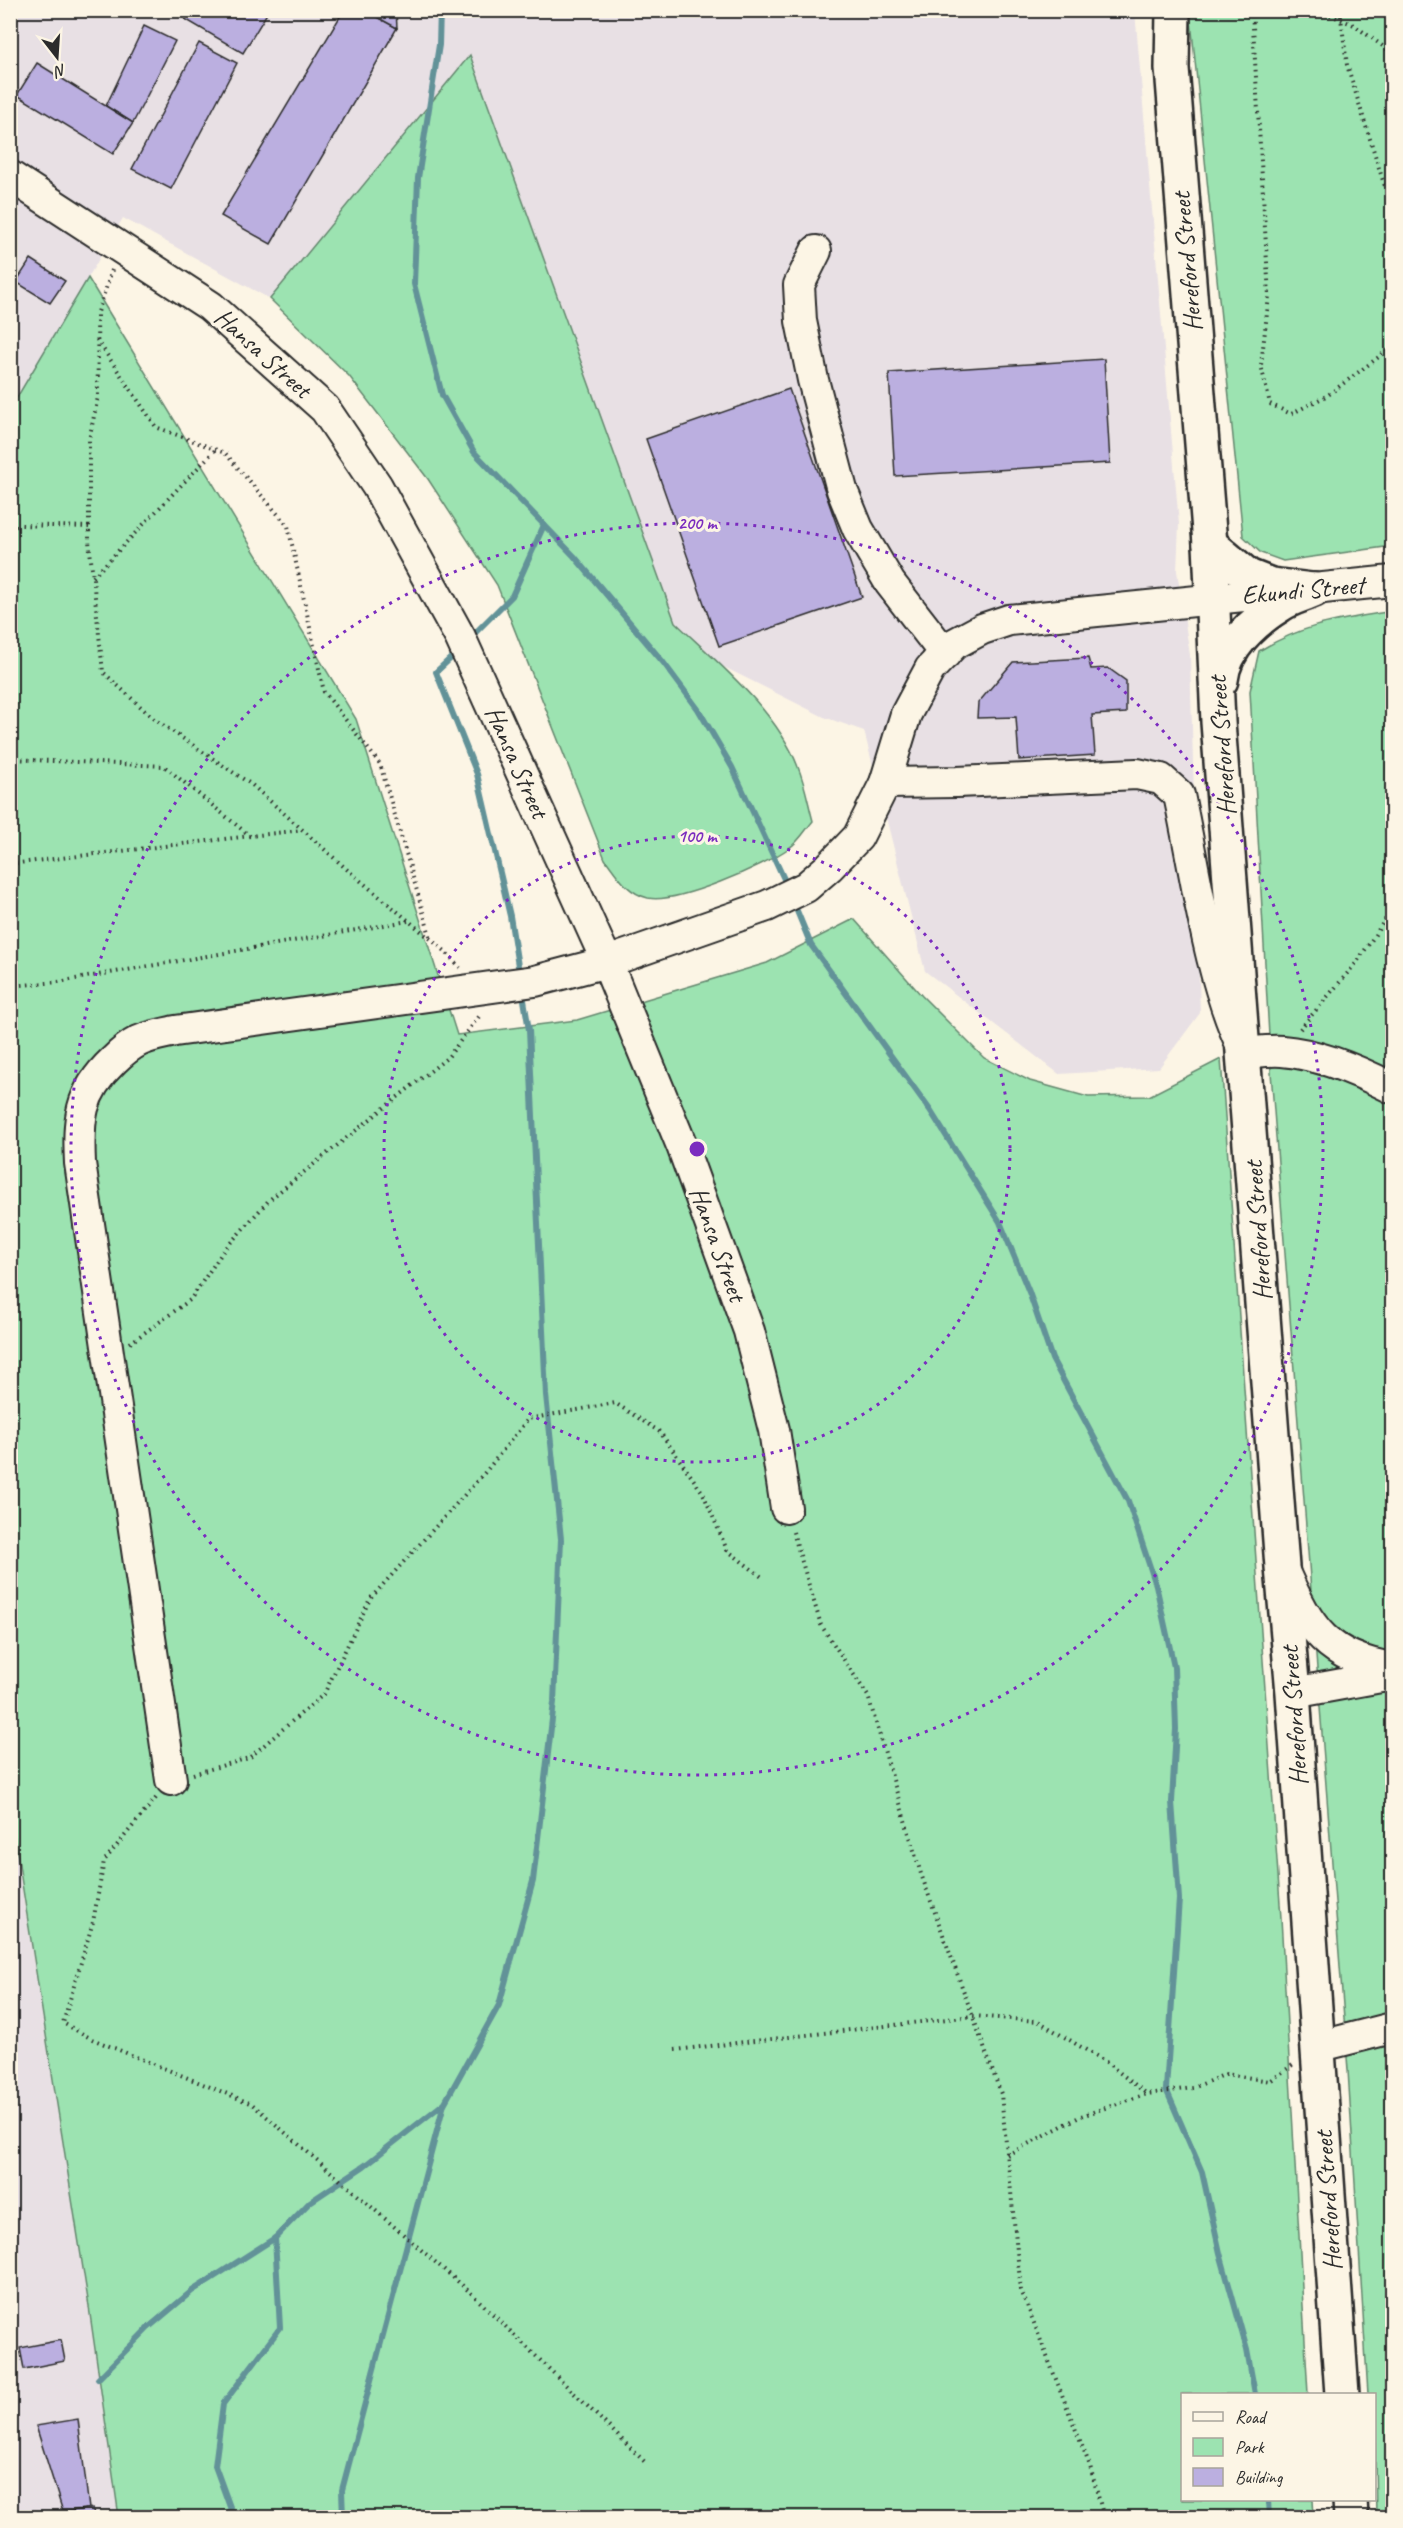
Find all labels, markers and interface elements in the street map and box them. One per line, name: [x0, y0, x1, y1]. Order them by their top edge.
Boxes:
north arrow: [27, 27, 87, 87]
text: N: [50, 59, 69, 82]
street label: Hereford Street: [1164, 189, 1210, 333]
street label: Hansa Street: [208, 301, 320, 407]
text: 200 m: [678, 512, 718, 534]
street label: Ekundi Street: [1240, 568, 1369, 612]
street label: Hereford Street: [1201, 673, 1243, 817]
street label: Hansa Street: [478, 701, 557, 825]
text: 100 m: [678, 825, 718, 847]
centre of rings: [687, 1139, 707, 1159]
street label: Hereford Street: [1237, 1158, 1279, 1302]
street label: Hansa Street: [682, 1182, 755, 1308]
street label: Hereford Street: [1273, 1643, 1315, 1787]
street label: Hereford Street: [1307, 2128, 1349, 2272]
legend: [1181, 2393, 1376, 2501]
text: Road: [1235, 2406, 1268, 2428]
text: Park: [1235, 2436, 1265, 2458]
text: Building: [1235, 2466, 1284, 2488]

